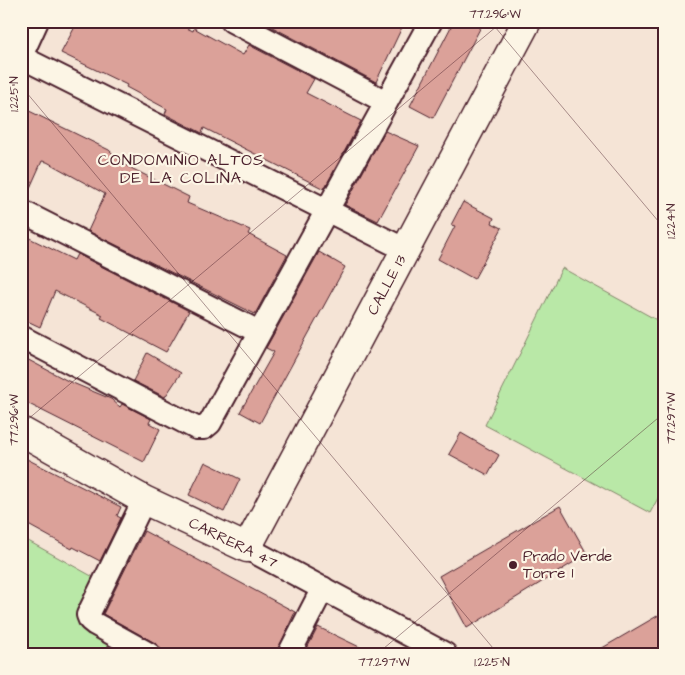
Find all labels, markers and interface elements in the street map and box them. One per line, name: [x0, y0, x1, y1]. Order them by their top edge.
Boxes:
text: 77.296°W: [469, 6, 522, 23]
text: 1.225°N: [6, 76, 23, 112]
district label: CONDOMINIO ALTOS DE LA COLINA: [98, 149, 264, 189]
text: 1.224°N: [663, 203, 680, 239]
street label: CALLE 13: [362, 251, 412, 319]
text: 77.297°W: [663, 392, 680, 444]
text: 77.296°W: [6, 393, 23, 446]
street label: CARRERA 47: [185, 512, 281, 574]
place label: Prado Verde Torre 1: [523, 546, 612, 584]
marker: Prado Verde Torre 1: [507, 559, 519, 571]
text: 77.297°W: [358, 654, 410, 671]
text: 1.225°N: [474, 654, 510, 671]

